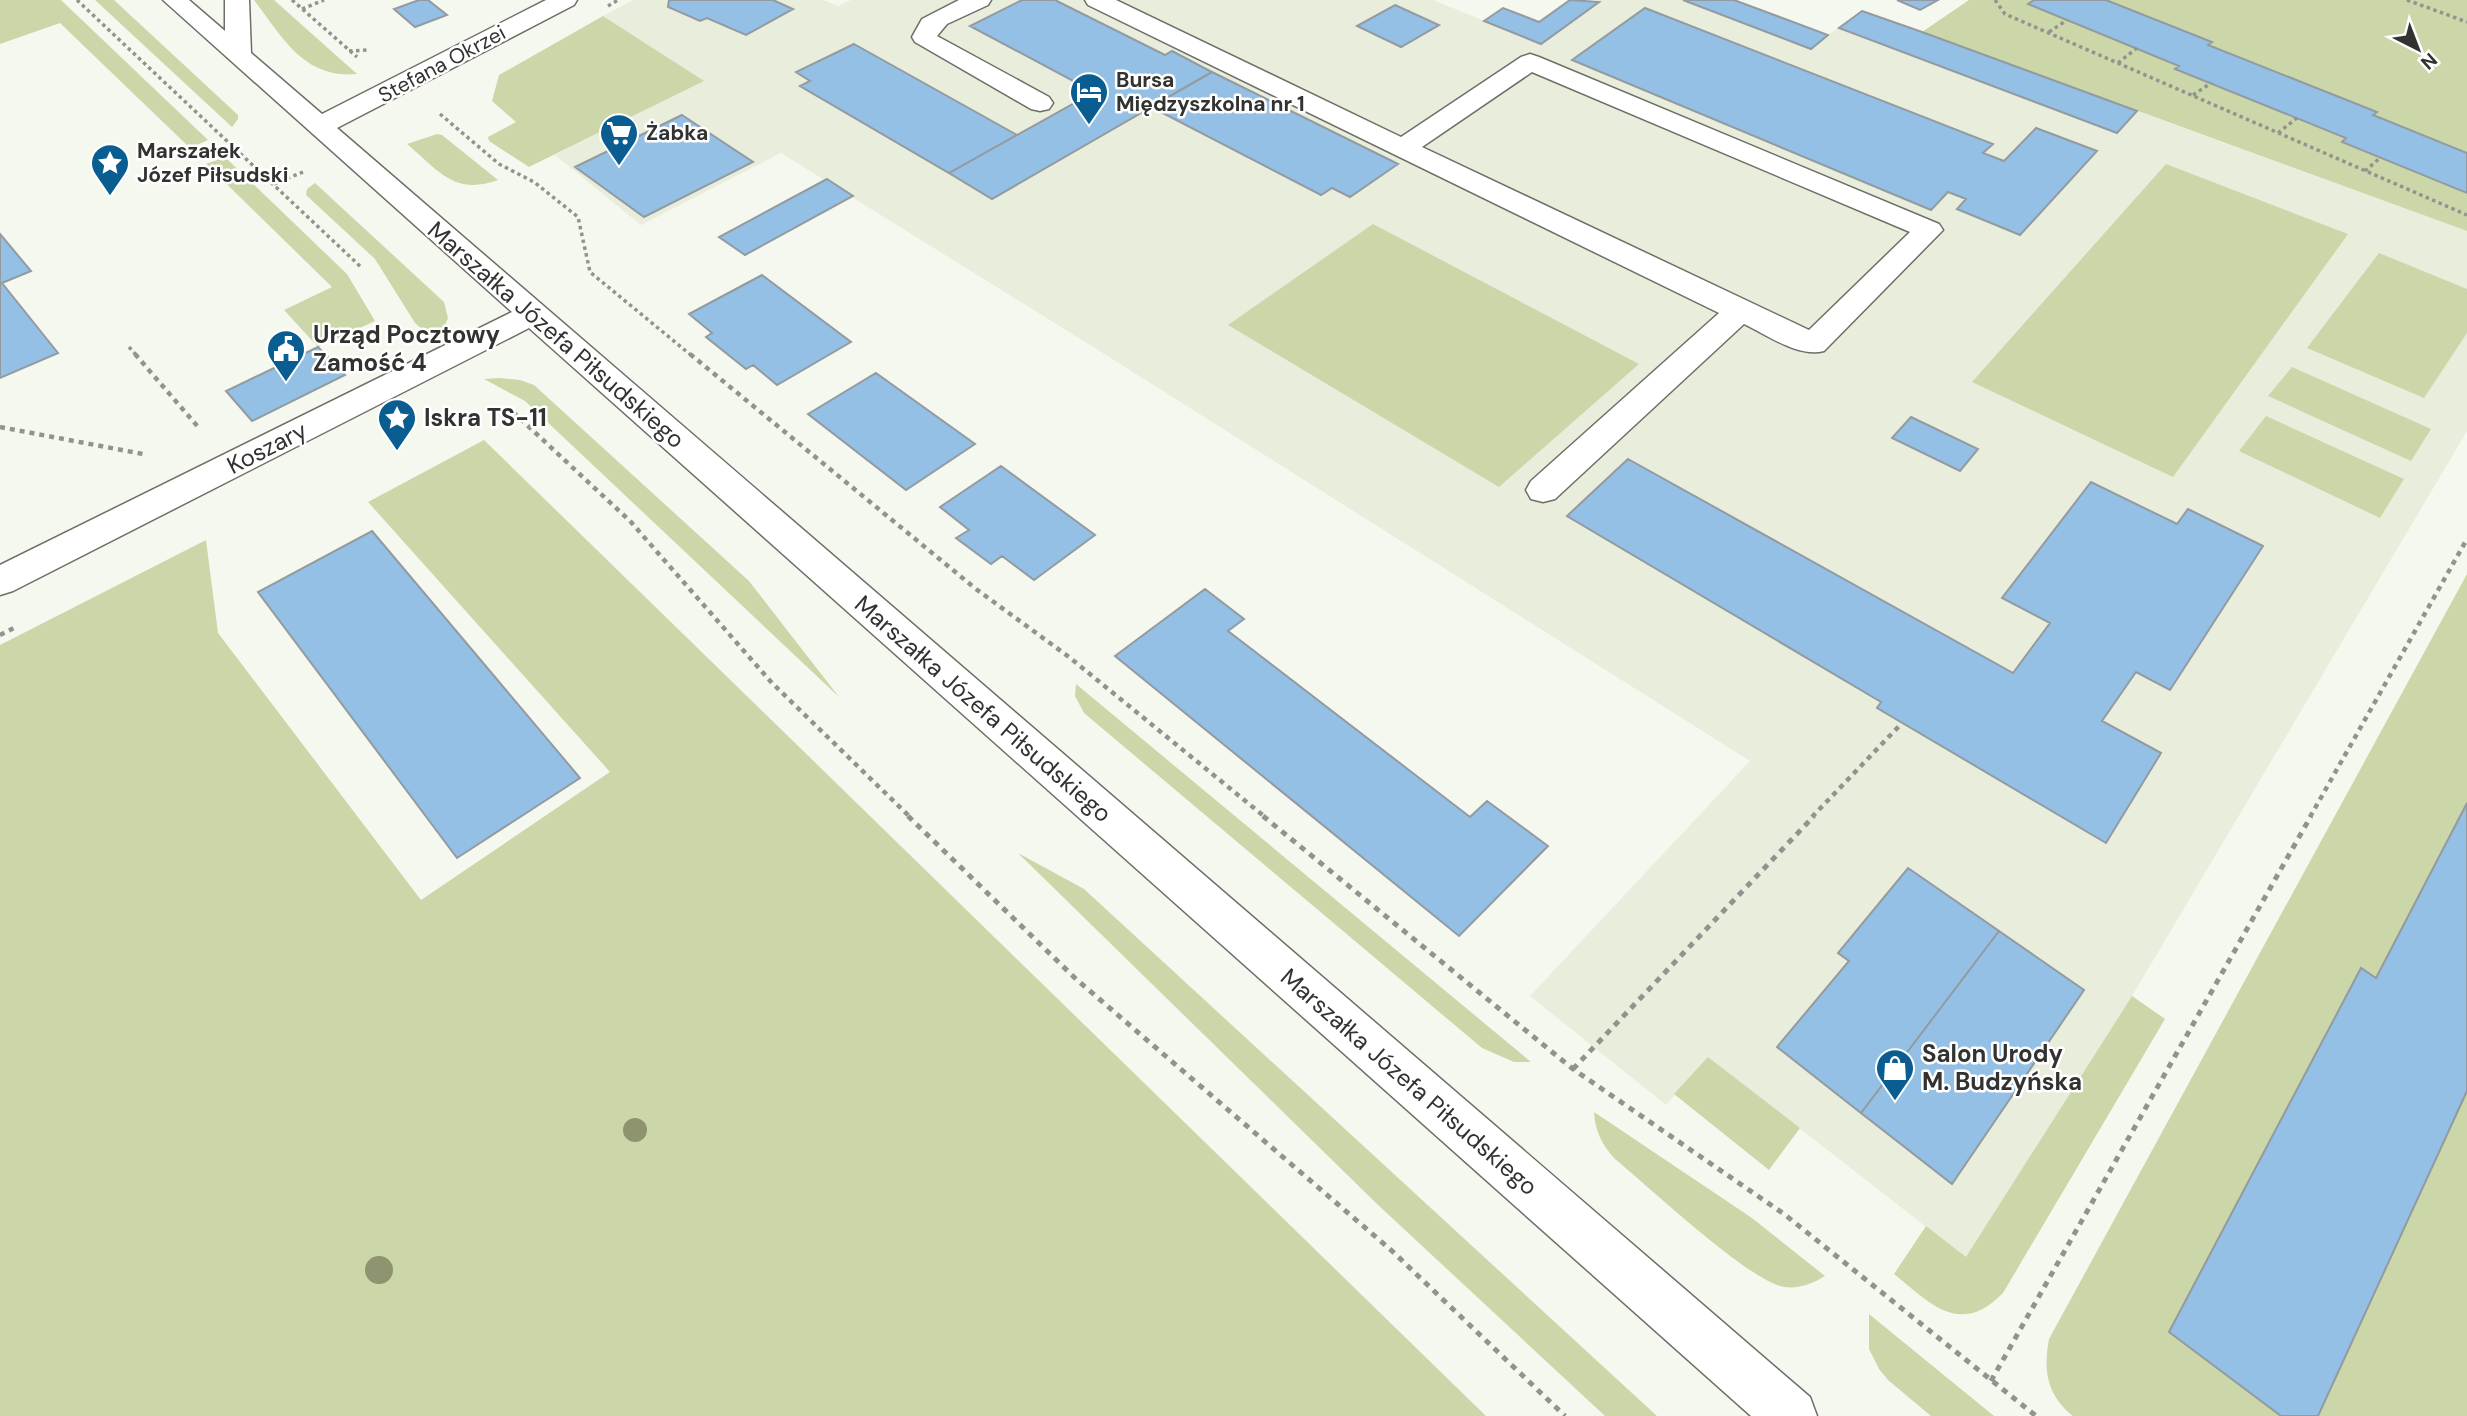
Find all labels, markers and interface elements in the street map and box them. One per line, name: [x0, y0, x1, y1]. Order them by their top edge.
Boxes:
north arrow: [2383, 14, 2453, 84]
street label: Stefana Okrzei: [373, 19, 511, 109]
text: N: [2416, 47, 2443, 75]
place label: Bursa Międzyszkolna nr 1: [1116, 66, 1305, 118]
hotel icon: Bursa Międzyszkolna nr 1: [1068, 71, 1110, 126]
supermarket icon: Żabka: [598, 112, 640, 167]
place label: Żabka: [646, 119, 708, 147]
place label: Marszałek Józef Piłsudski: [137, 137, 289, 189]
place icon: Marszałek Józef Piłsudski: [89, 142, 131, 197]
street label: Marszałka Józefa Piłsudskiego: [421, 214, 691, 455]
place label: Urząd Pocztowy Zamość 4: [313, 319, 501, 378]
public building icon: Urząd Pocztowy Zamość 4: [265, 328, 307, 383]
place icon: Iskra TS-11: [376, 397, 418, 452]
place label: Iskra TS-11: [424, 402, 547, 433]
street label: Koszary: [222, 414, 312, 481]
street label: Marszałka Józefa Piłsudskiego: [848, 588, 1118, 829]
street label: Marszałka Józefa Piłsudskiego: [1274, 961, 1544, 1202]
place label: Salon Urody M. Budzyńska: [1922, 1038, 2082, 1097]
shop icon: Salon Urody M. Budzyńska: [1874, 1047, 1916, 1102]

